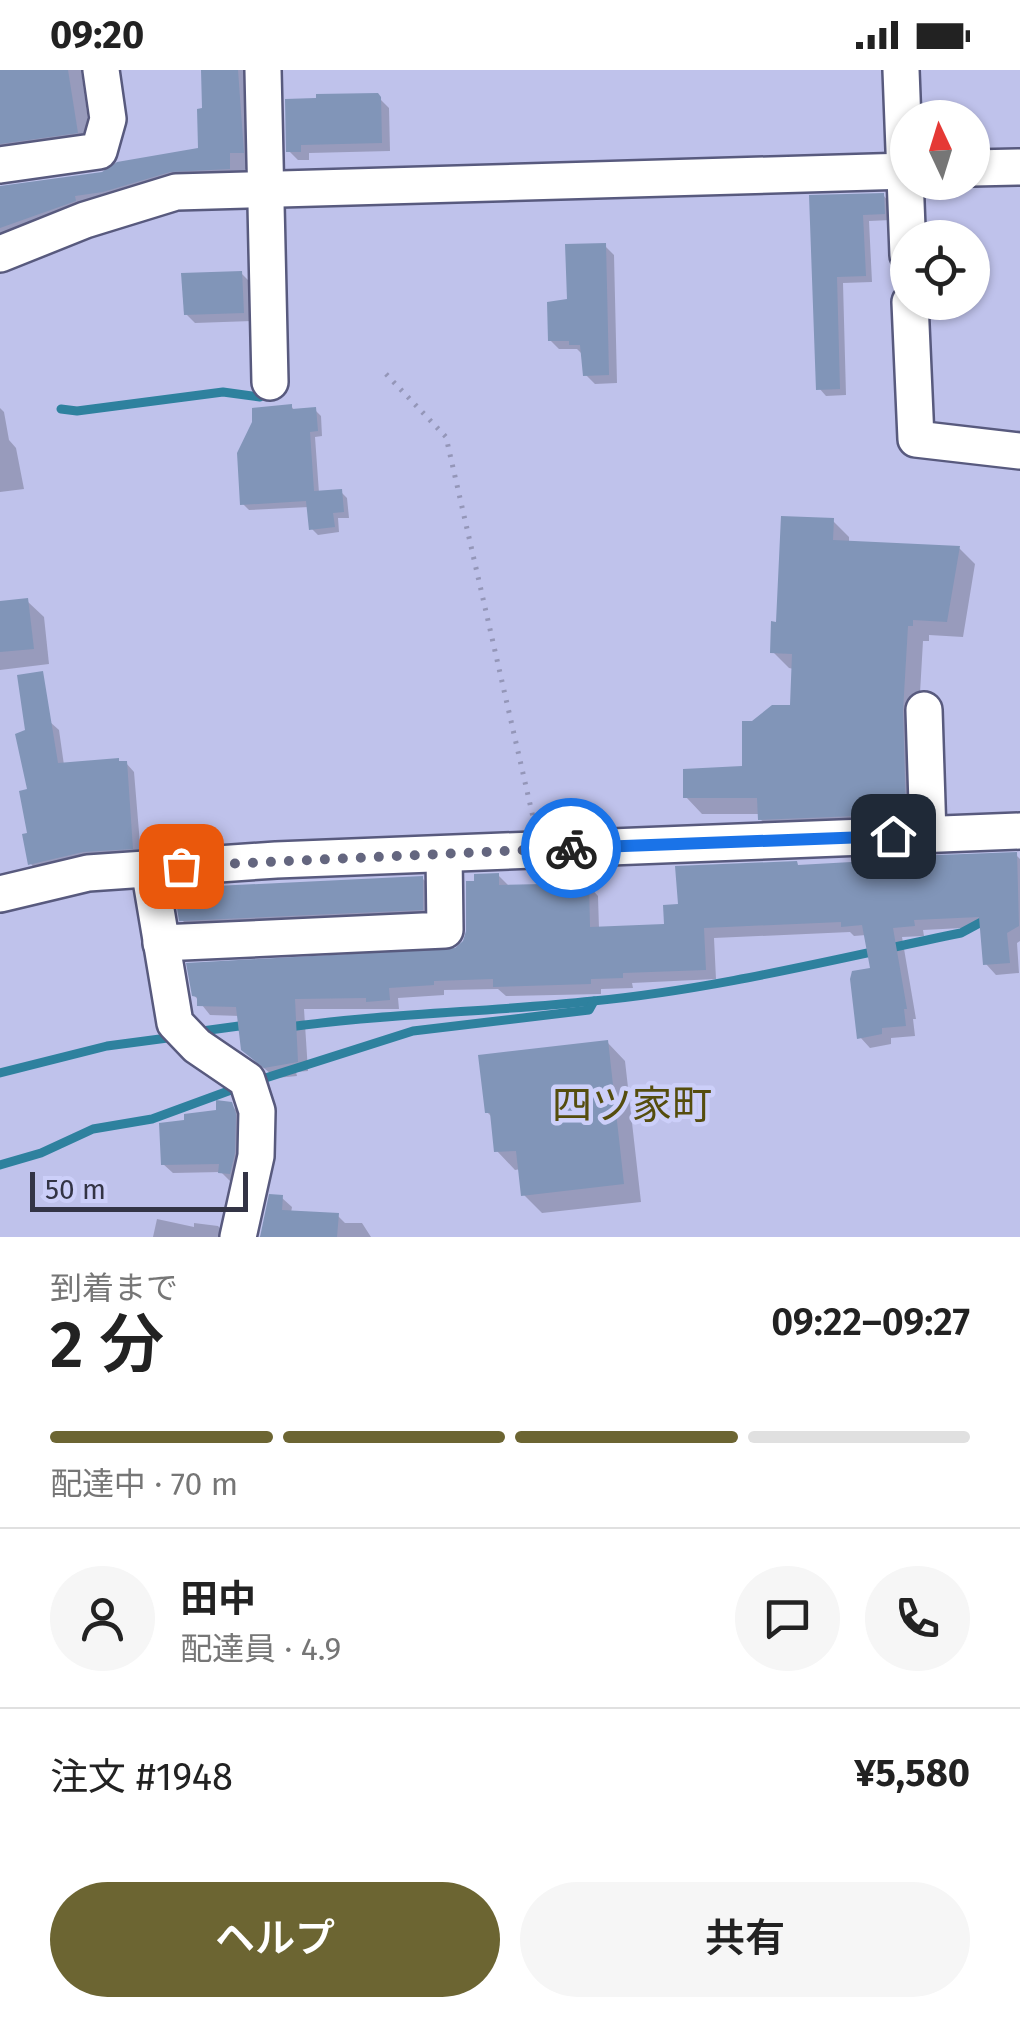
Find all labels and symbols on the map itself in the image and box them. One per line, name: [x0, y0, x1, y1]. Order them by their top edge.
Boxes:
north arrow: [890, 100, 990, 200]
pin: [851, 794, 936, 879]
courier: [521, 798, 621, 898]
pin: [139, 824, 224, 909]
district label: 四ツ家町: [552, 1082, 712, 1130]
scale bar: [30, 1167, 248, 1212]

